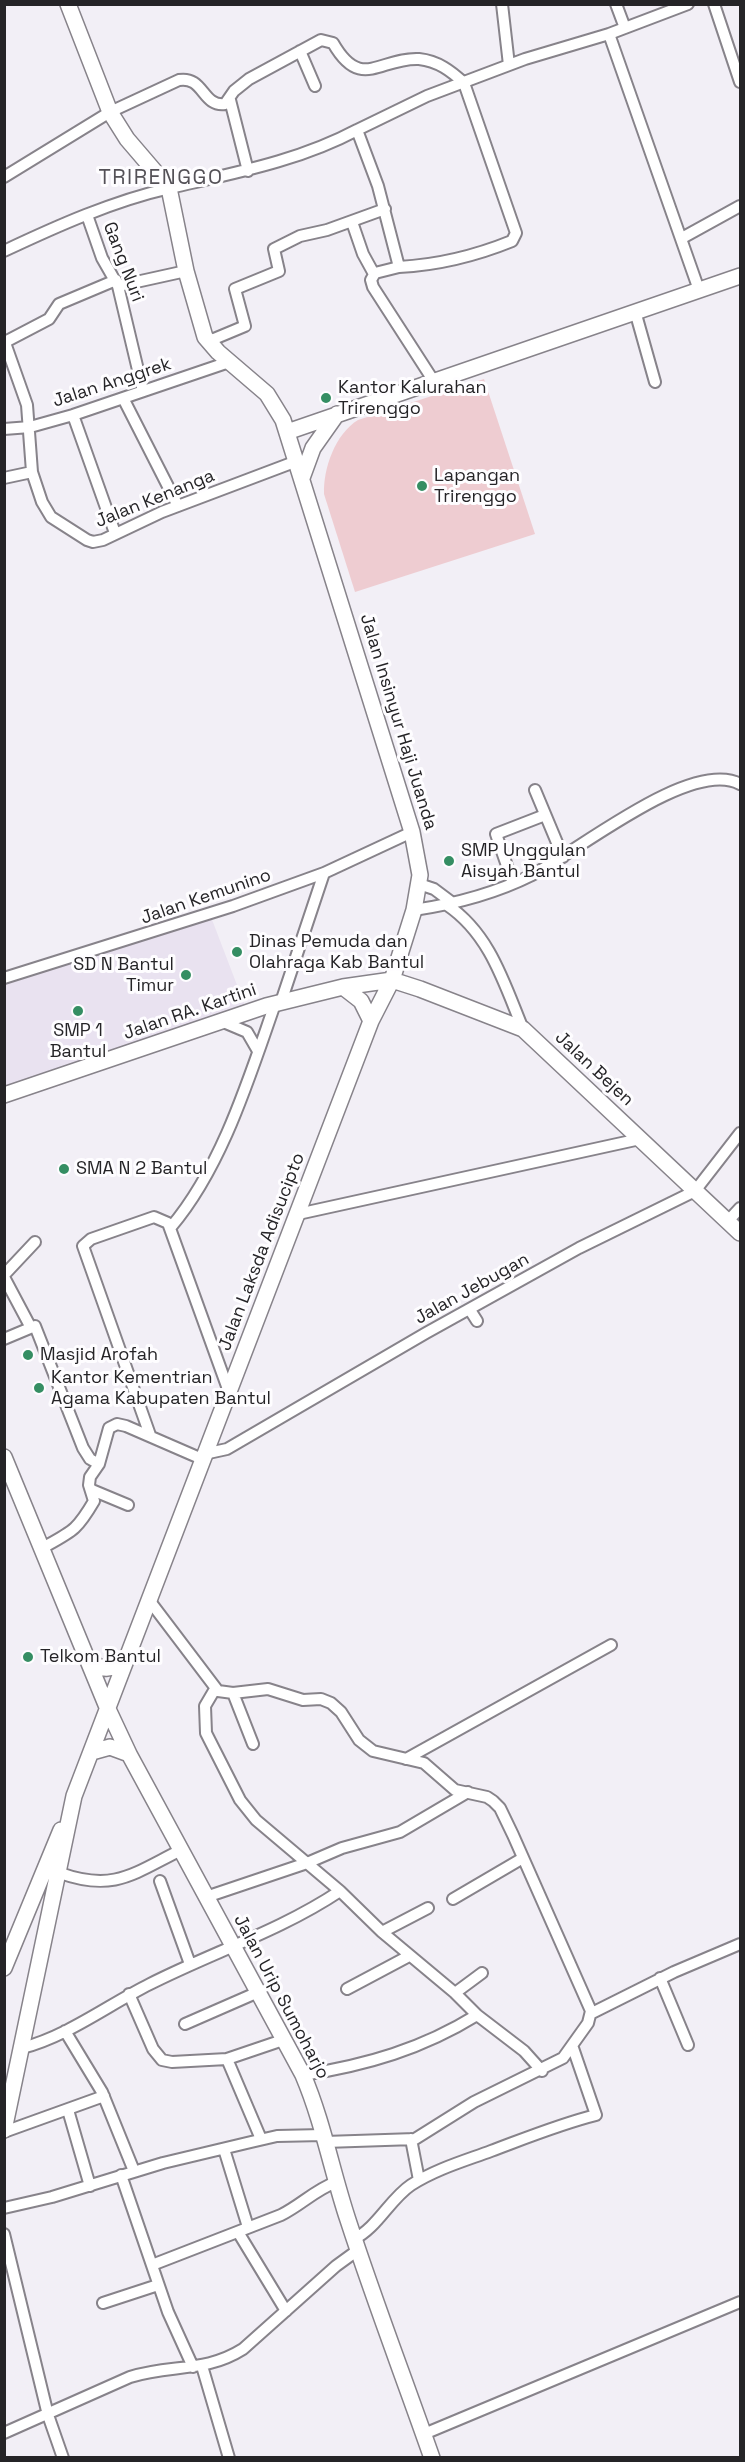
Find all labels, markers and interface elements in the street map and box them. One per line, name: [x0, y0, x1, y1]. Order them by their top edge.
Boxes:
district label: TRIRENGGO: [98, 165, 224, 191]
street label: Gang Nuri: [98, 219, 148, 305]
street label: Jalan Anggrek: [50, 354, 174, 412]
place label: Kantor Kalurahan Trirenggo: [338, 377, 487, 420]
marker: Kantor Kalurahan Trirenggo: [319, 391, 333, 405]
street label: Jalan Kenanga: [92, 465, 218, 533]
place label: Lapangan Trirenggo: [434, 465, 520, 508]
marker: Lapangan Trirenggo: [415, 479, 429, 493]
street label: Jalan Insinyur Haji Juanda: [355, 611, 441, 833]
place label: SMP Unggulan Aisyah Bantul: [461, 840, 586, 882]
marker: SMP Unggulan Aisyah Bantul: [442, 854, 456, 868]
street label: Jalan Kemunino: [138, 865, 274, 929]
place label: Dinas Pemuda dan Olahraga Kab Bantul: [249, 931, 424, 974]
marker: Dinas Pemuda dan Olahraga Kab Bantul: [230, 945, 244, 959]
place label: SD N Bantul Timur: [73, 954, 174, 996]
marker: SD N Bantul Timur: [179, 968, 193, 982]
street label: Jalan RA. Kartini: [121, 979, 259, 1045]
marker: SMP 1 Bantul: [71, 1004, 85, 1018]
place label: SMP 1 Bantul: [50, 1020, 106, 1062]
street label: Jalan Bejen: [550, 1027, 638, 1111]
street label: Jalan Laksda Adisucipto: [214, 1150, 310, 1354]
place label: SMA N 2 Bantul: [76, 1158, 207, 1180]
marker: SMA N 2 Bantul: [57, 1162, 71, 1176]
street label: Jalan Jebugan: [411, 1249, 533, 1329]
place label: Masjid Arofah: [40, 1344, 158, 1366]
marker: Masjid Arofah: [21, 1348, 35, 1362]
place label: Kantor Kementrian Agama Kabupaten Bantul: [51, 1367, 271, 1410]
marker: Kantor Kementrian Agama Kabupaten Bantul: [32, 1381, 46, 1395]
place label: Telkom Bantul: [40, 1646, 161, 1668]
marker: Telkom Bantul: [21, 1650, 35, 1664]
street label: Jalan Urip Sumoharjo: [229, 1911, 333, 2083]

